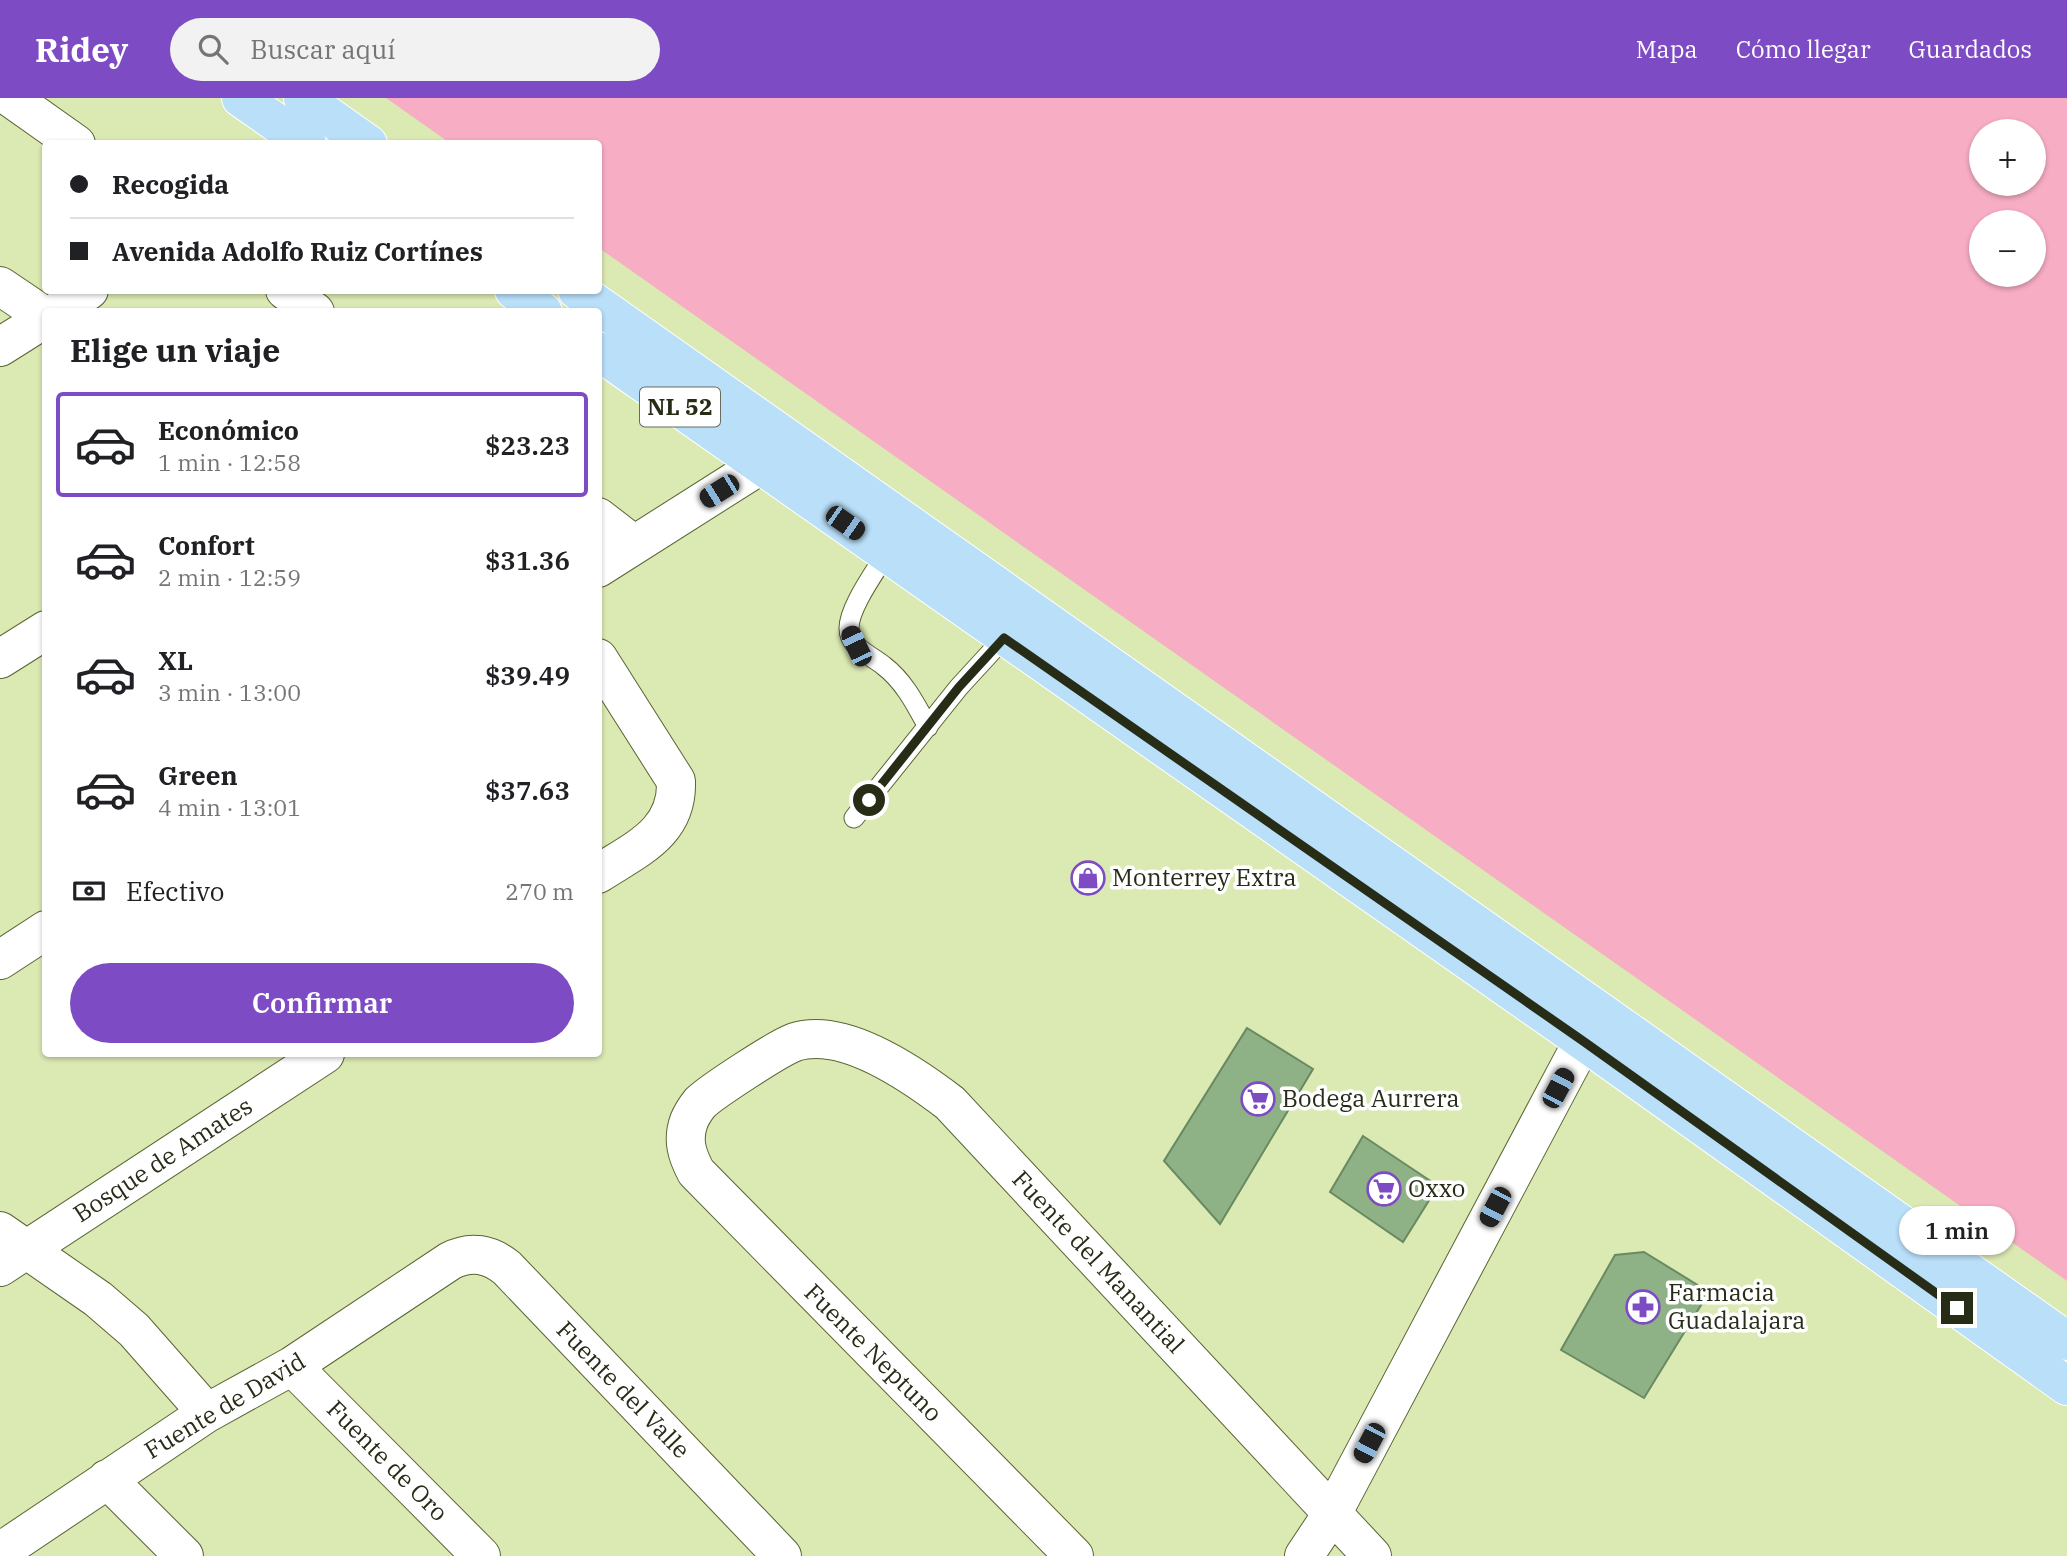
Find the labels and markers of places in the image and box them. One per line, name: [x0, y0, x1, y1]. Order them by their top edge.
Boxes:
shop icon: Monterrey Extra: [1069, 859, 1107, 897]
place label: Monterrey Extra: [1112, 861, 1297, 893]
supermarket icon: Bodega Aurrera: [1239, 1080, 1277, 1118]
place label: Bodega Aurrera: [1282, 1082, 1460, 1114]
supermarket icon: Oxxo: [1365, 1170, 1403, 1208]
place label: Oxxo: [1408, 1172, 1465, 1204]
place label: Farmacia Guadalajara: [1668, 1276, 1805, 1336]
pharmacy icon: Farmacia Guadalajara: [1624, 1288, 1662, 1326]

